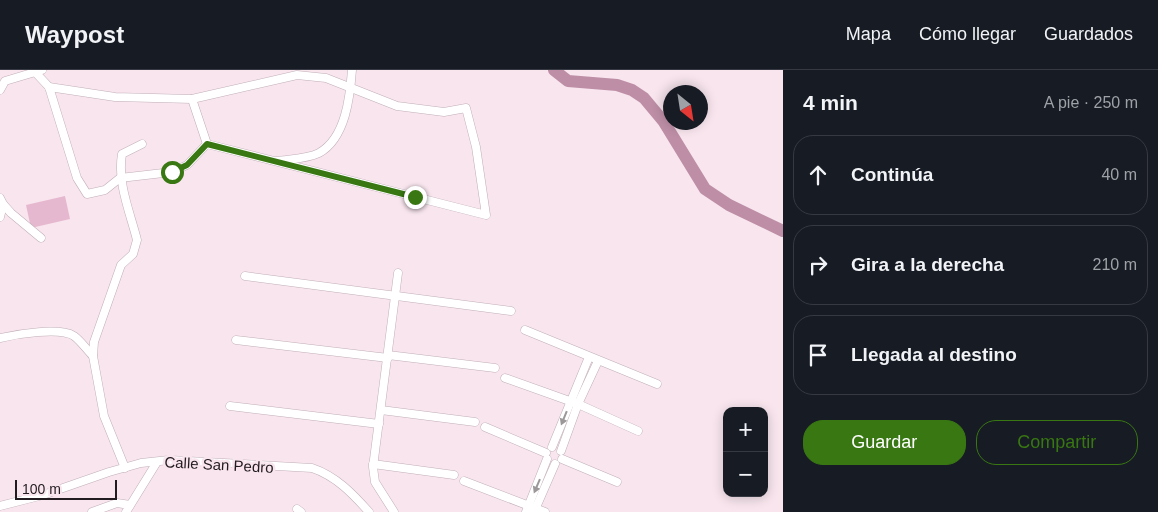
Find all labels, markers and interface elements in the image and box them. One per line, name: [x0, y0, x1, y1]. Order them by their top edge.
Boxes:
text: Waypost: [25, 21, 124, 48]
text: Mapa: [846, 24, 891, 44]
text: Cómo llegar: [919, 24, 1016, 44]
text: Guardados: [1044, 24, 1133, 44]
north arrow: [663, 85, 708, 130]
text: 4 min: [803, 91, 858, 114]
text: A pie · 250 m: [1044, 94, 1138, 111]
route start: [161, 161, 184, 184]
icon: ahead: [804, 161, 832, 189]
text: Continúa: [851, 164, 933, 185]
text: 40 m: [1101, 166, 1137, 183]
route end: [404, 186, 427, 209]
icon: right: [804, 251, 832, 279]
text: Gira a la derecha: [851, 254, 1004, 275]
text: 210 m: [1093, 256, 1137, 273]
icon: arrive: [804, 341, 832, 369]
text: Llegada al destino: [851, 344, 1017, 365]
map controls: [723, 407, 768, 497]
button: +: [723, 407, 768, 452]
one-way arrow: [559, 411, 567, 425]
button: Guardar: [803, 420, 966, 465]
button: Compartir: [976, 420, 1138, 465]
button: −: [723, 452, 768, 497]
street label: Calle San Pedro: [164, 453, 274, 476]
scale bar: [15, 477, 118, 500]
one-way arrow: [532, 479, 540, 493]
text: 100 m: [22, 481, 61, 497]

